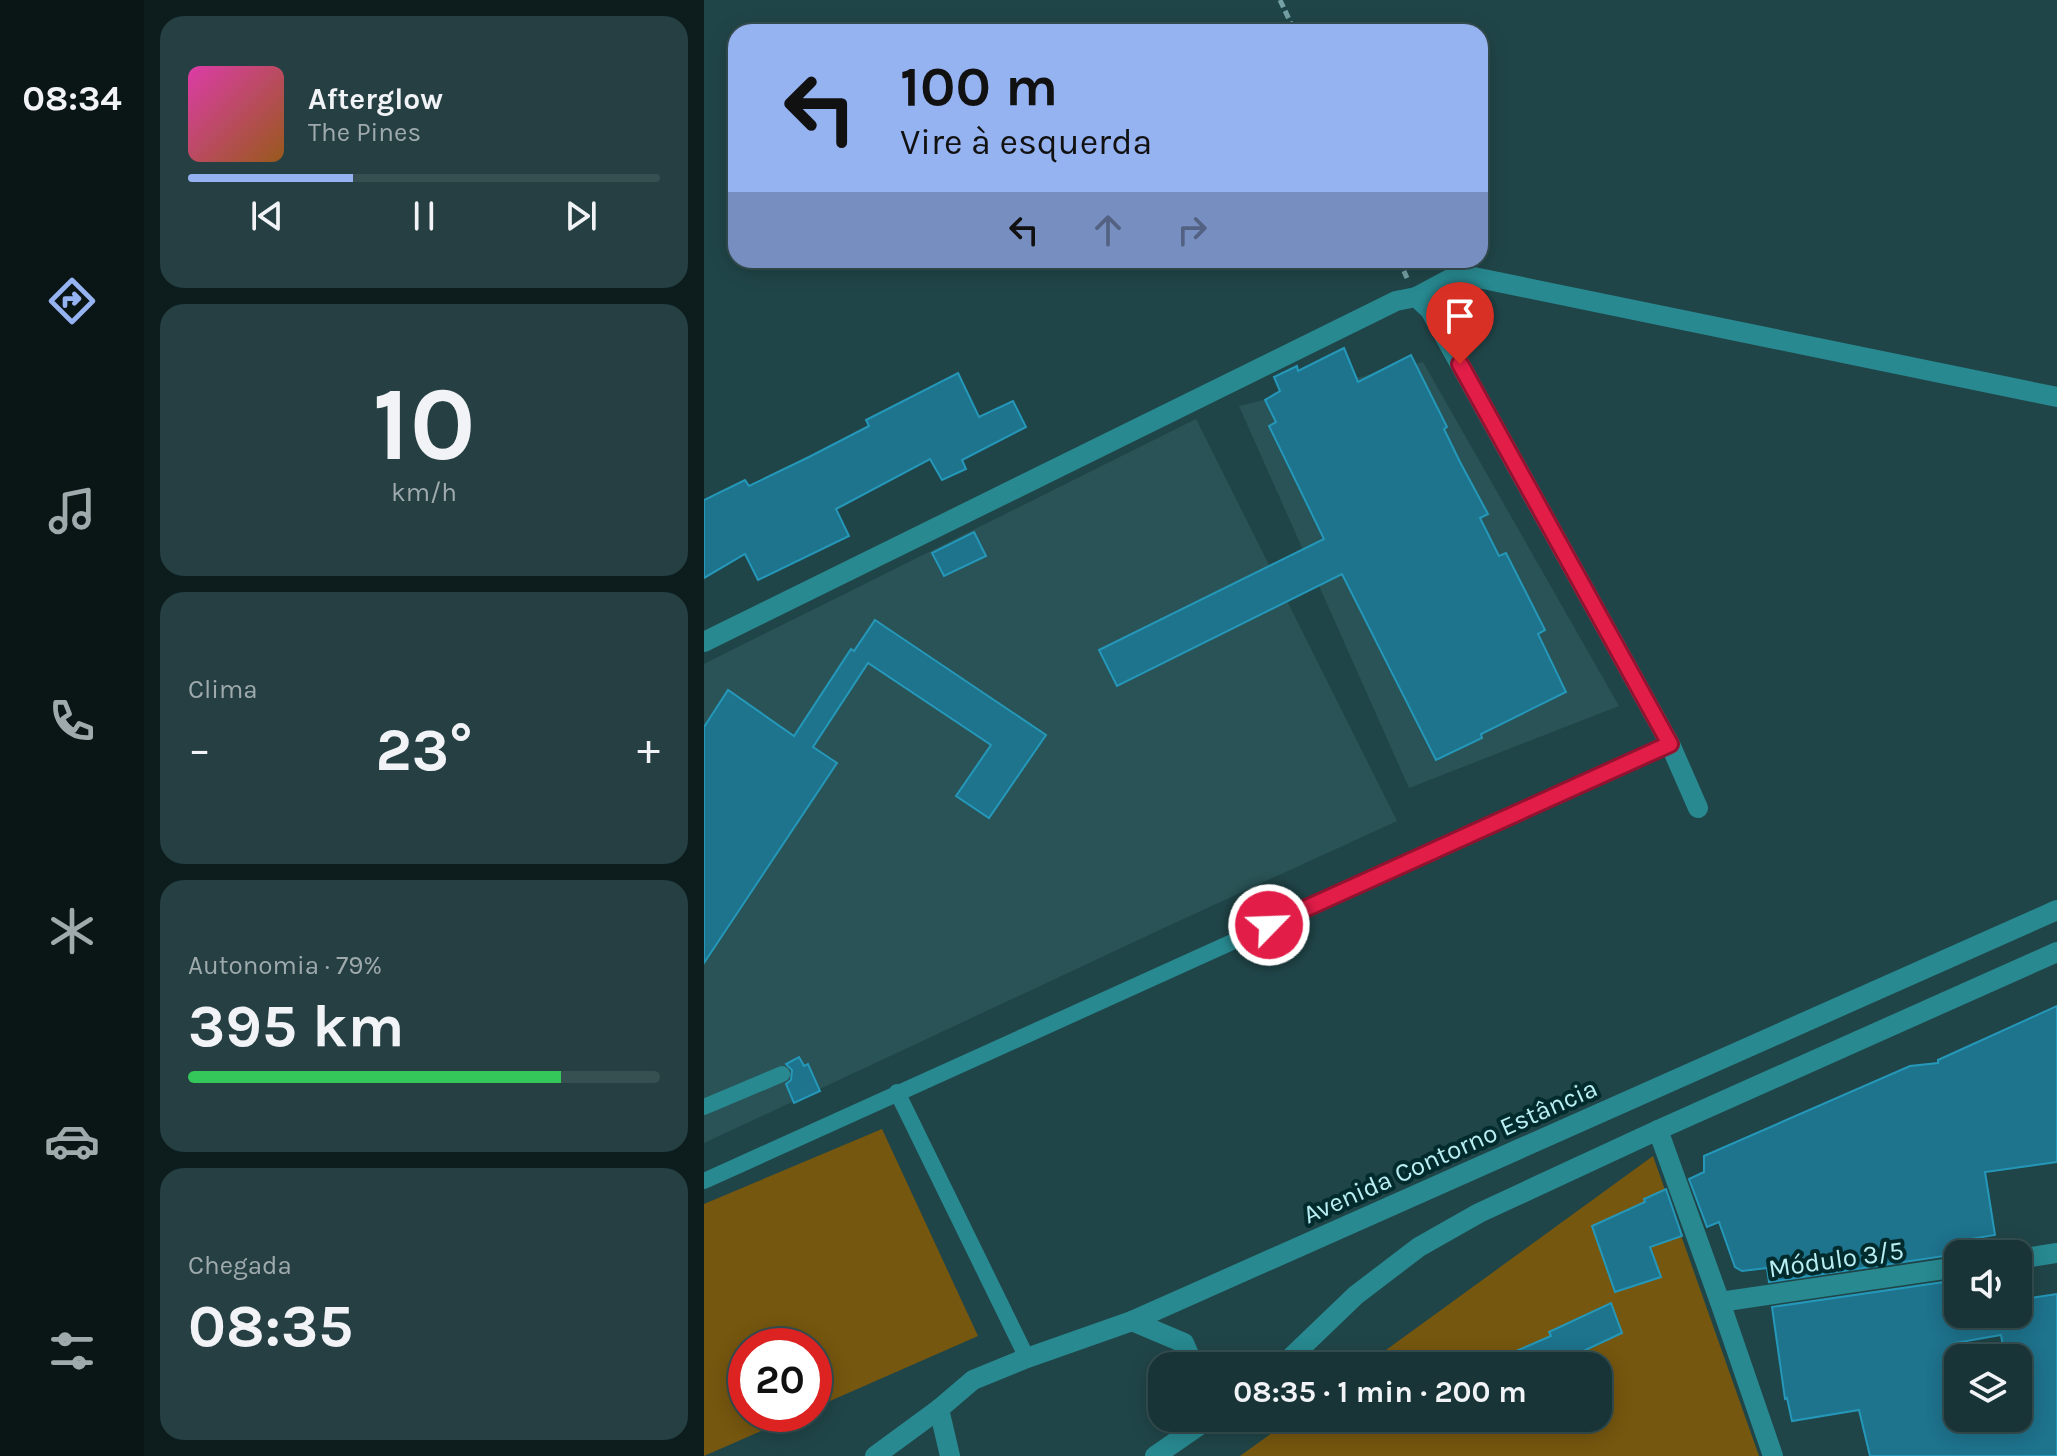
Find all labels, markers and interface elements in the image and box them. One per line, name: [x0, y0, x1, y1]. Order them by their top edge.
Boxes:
text: 100 m: [900, 54, 1058, 119]
icon: left: [768, 56, 872, 160]
text: 08:34: [22, 77, 122, 119]
text: Afterglow: [308, 81, 443, 117]
text: The Pines: [308, 117, 421, 148]
text: Vire à esquerda: [900, 121, 1152, 163]
icon: previous: [245, 194, 289, 238]
icon: pause: [402, 194, 446, 238]
icon: next: [559, 194, 603, 238]
icon: left: [1002, 208, 1046, 252]
icon: ahead: [1086, 208, 1130, 252]
icon: right: [1170, 208, 1214, 252]
icon: directions: [44, 273, 100, 329]
pin: [1426, 282, 1494, 364]
icon: arrive: [1438, 294, 1482, 338]
text: 10: [373, 364, 475, 485]
text: km/h: [391, 477, 457, 508]
icon: music: [44, 483, 100, 539]
text: Clima: [188, 674, 258, 705]
icon: phone: [44, 693, 100, 749]
text: 23°: [376, 715, 472, 785]
text: −: [188, 724, 211, 775]
text: +: [637, 724, 660, 775]
position arrow: [1227, 883, 1311, 967]
icon: climate: [44, 903, 100, 959]
text: Autonomia · 79%: [188, 950, 382, 981]
text: 395 km: [188, 991, 404, 1061]
street label: Avenida Contorno Estância: [1298, 1072, 1602, 1230]
icon: car: [44, 1113, 100, 1169]
street label: Módulo 3/5: [1766, 1235, 1906, 1284]
map controls: [1944, 1240, 2032, 1432]
button: sound: [1944, 1240, 2032, 1328]
text: Chegada: [188, 1250, 292, 1281]
text: 08:35: [188, 1291, 353, 1361]
icon: filters: [44, 1323, 100, 1379]
speed limit sign: 20: [728, 1328, 832, 1432]
button: layers: [1944, 1344, 2032, 1432]
text: 08:35 · 1 min · 200 m: [1233, 1374, 1527, 1410]

